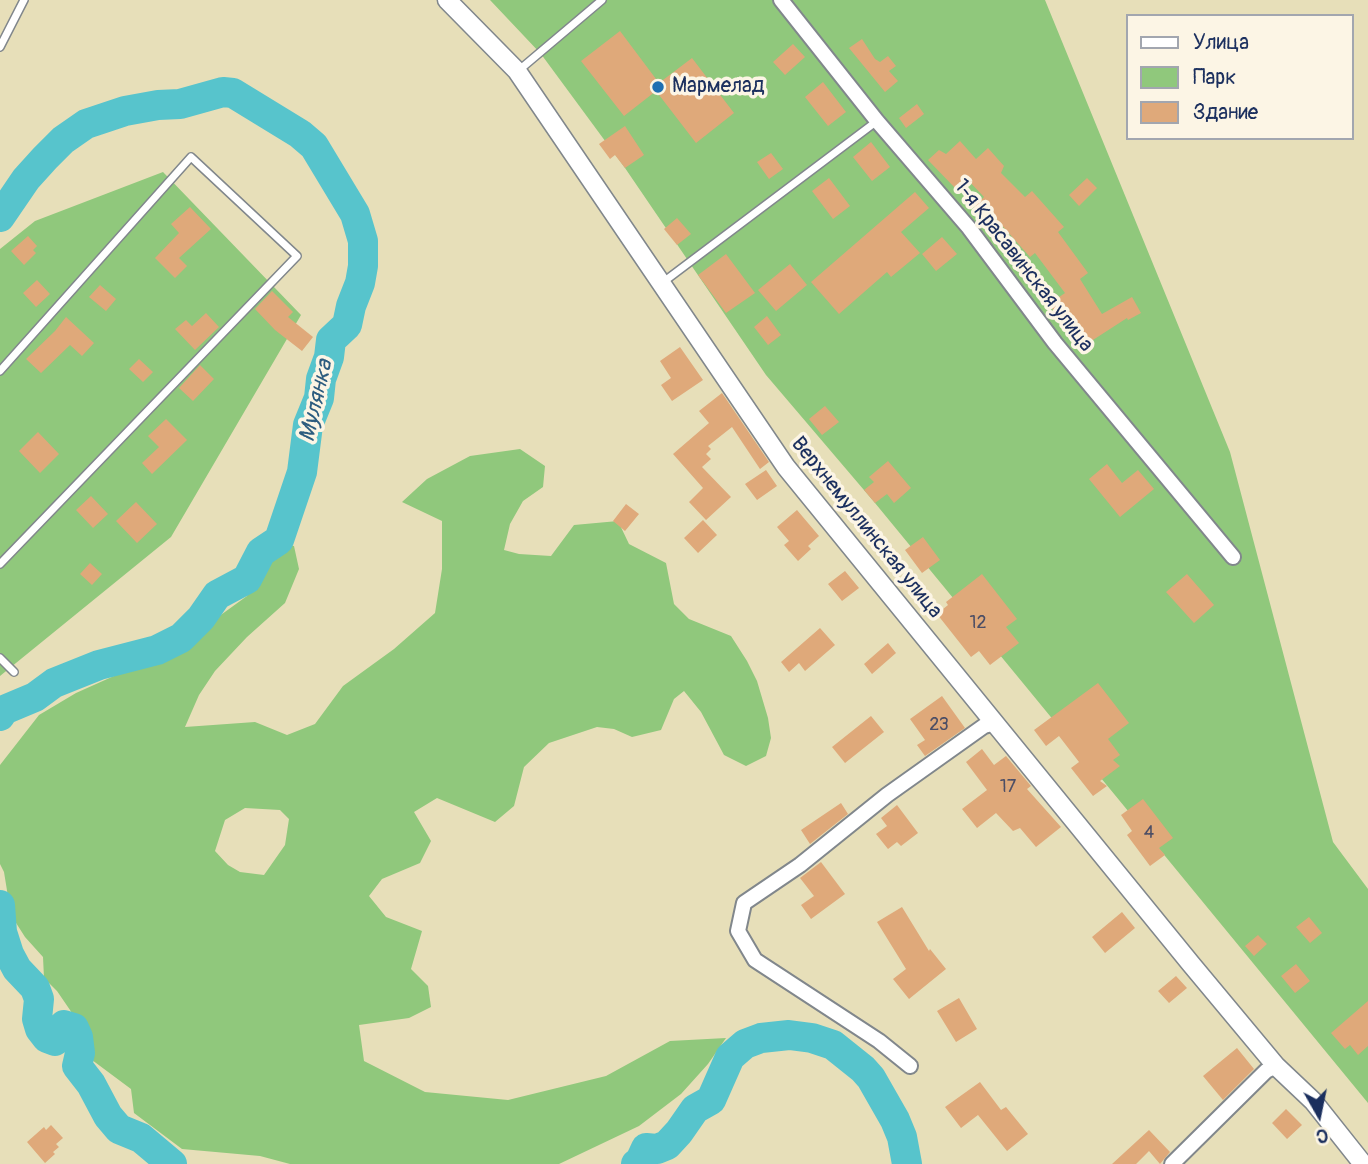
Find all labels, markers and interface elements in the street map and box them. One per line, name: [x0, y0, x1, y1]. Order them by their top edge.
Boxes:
legend: [1126, 14, 1354, 140]
text: Улица: [1193, 29, 1249, 56]
text: Парк: [1193, 64, 1236, 91]
place label: Мармелад: [672, 74, 764, 100]
marker: Мармелад: [650, 79, 666, 95]
text: Здание: [1193, 99, 1258, 126]
street label: 1-я Красавинская улица: [948, 175, 1098, 357]
water label: Мулянка: [294, 357, 340, 445]
street label: Верхнемуллинская улица: [785, 432, 947, 624]
house number: 12: [969, 612, 987, 634]
house number: 23: [929, 714, 949, 736]
house number: 17: [1000, 776, 1016, 798]
house number: 4: [1144, 822, 1154, 844]
north arrow: [1284, 1080, 1354, 1150]
text: С: [1315, 1123, 1330, 1149]

